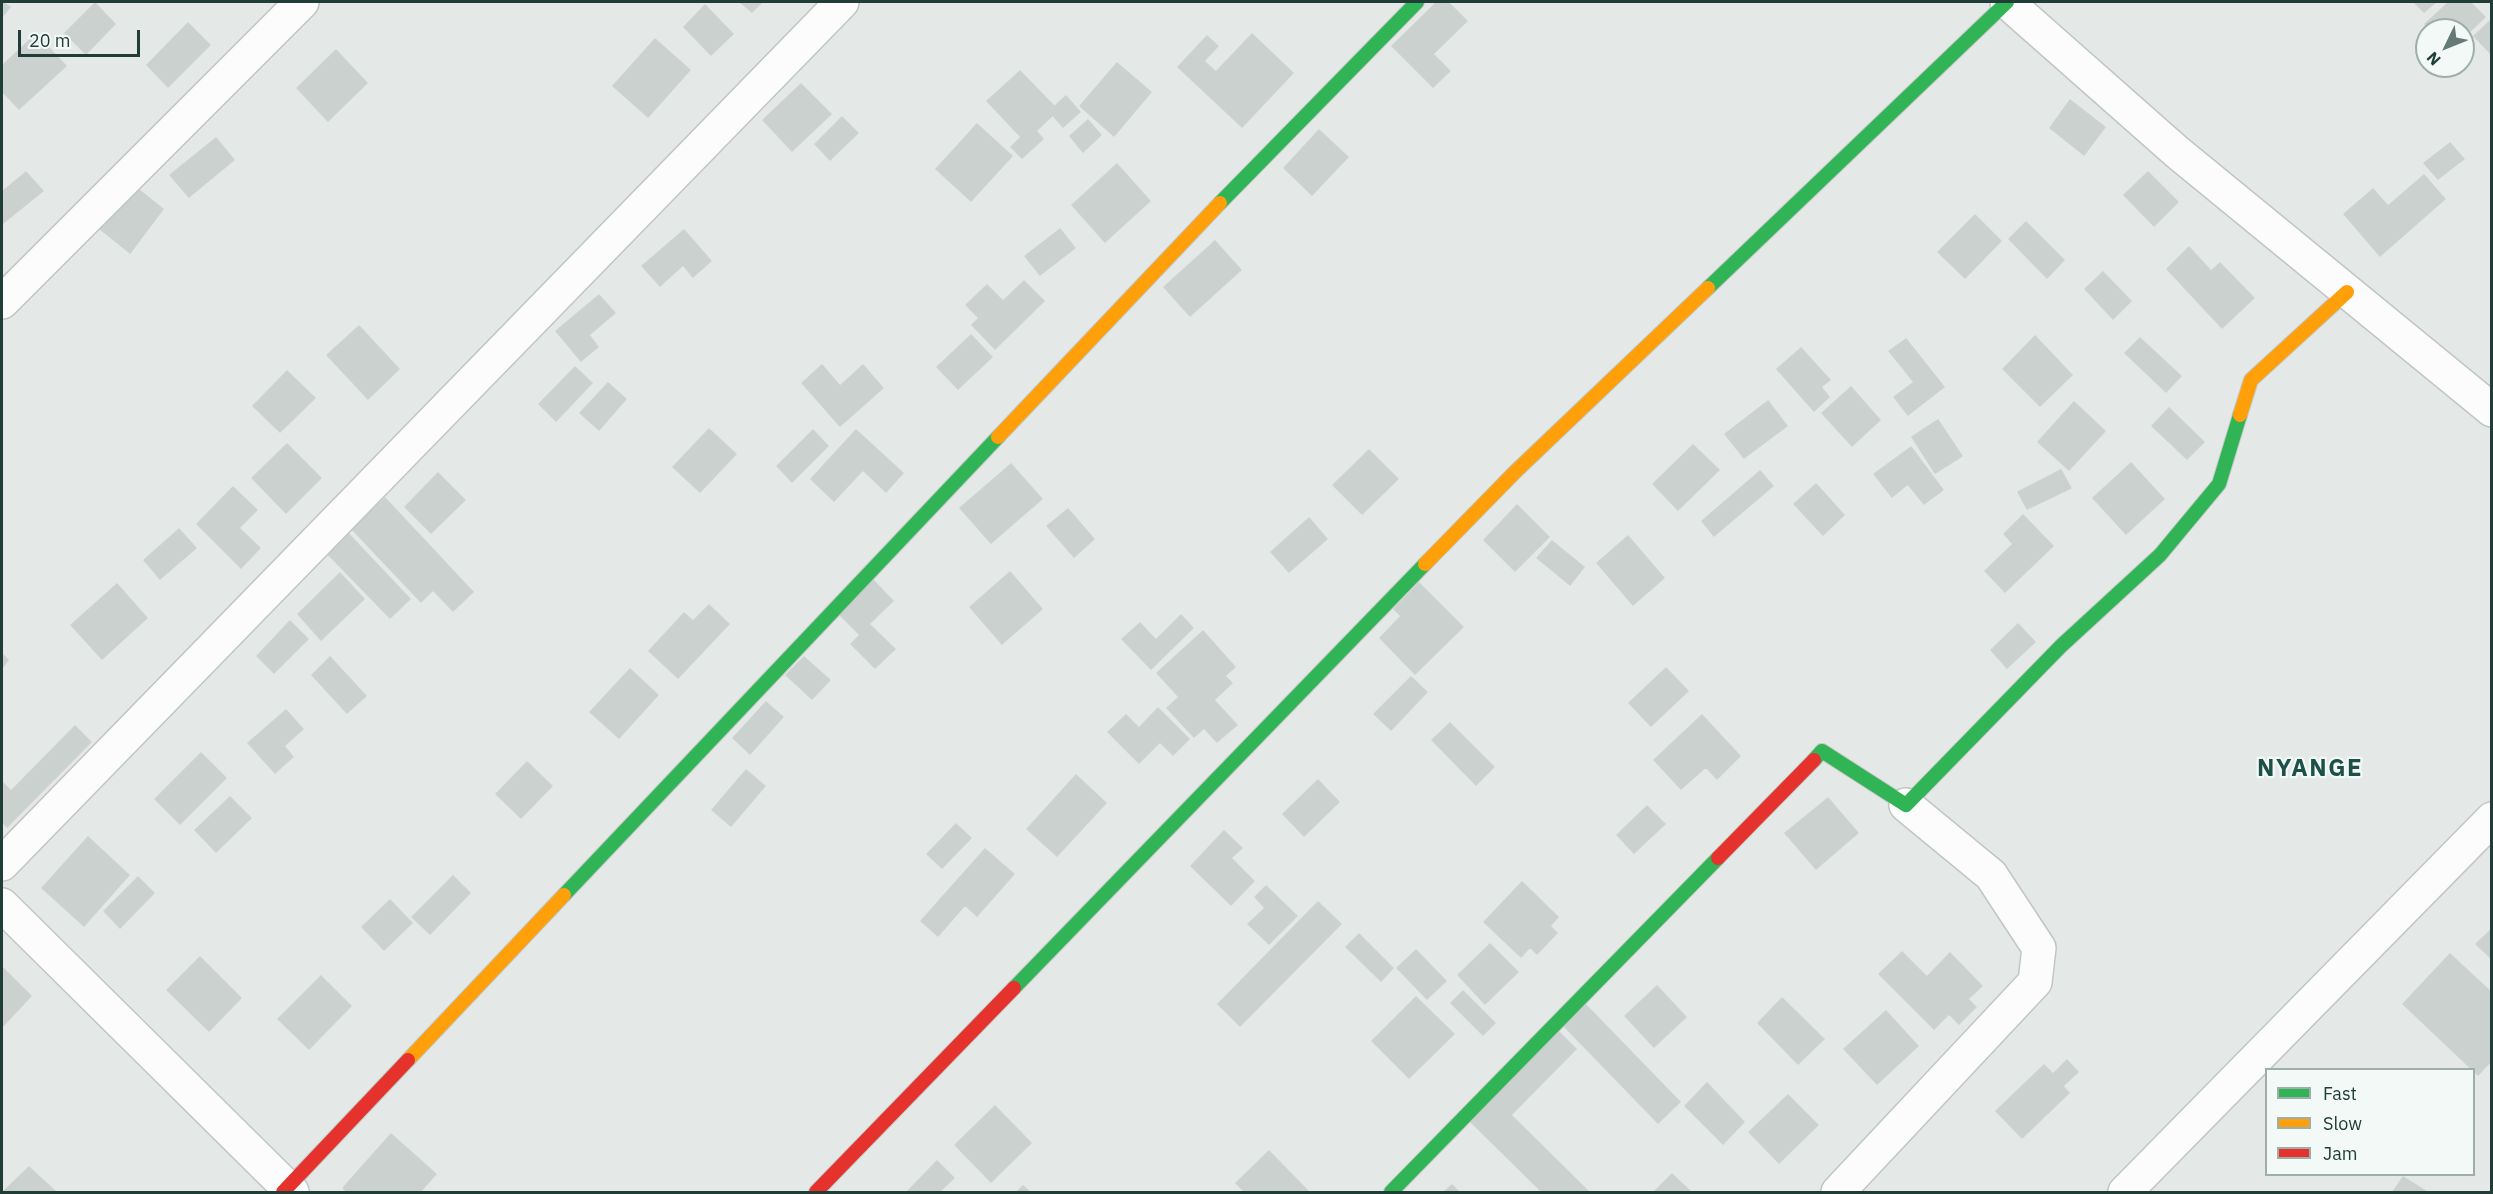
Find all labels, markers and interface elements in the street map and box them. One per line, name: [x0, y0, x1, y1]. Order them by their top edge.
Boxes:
scale bar: [21, 18, 142, 56]
north arrow: [2415, 18, 2475, 78]
text: 20 m: [29, 29, 71, 52]
text: N: [2422, 48, 2445, 70]
district label: NYANGE: [2257, 755, 2363, 783]
legend: [2265, 1068, 2475, 1176]
text: Fast: [2323, 1082, 2357, 1105]
text: Slow: [2323, 1112, 2362, 1135]
text: Jam: [2323, 1142, 2358, 1165]

